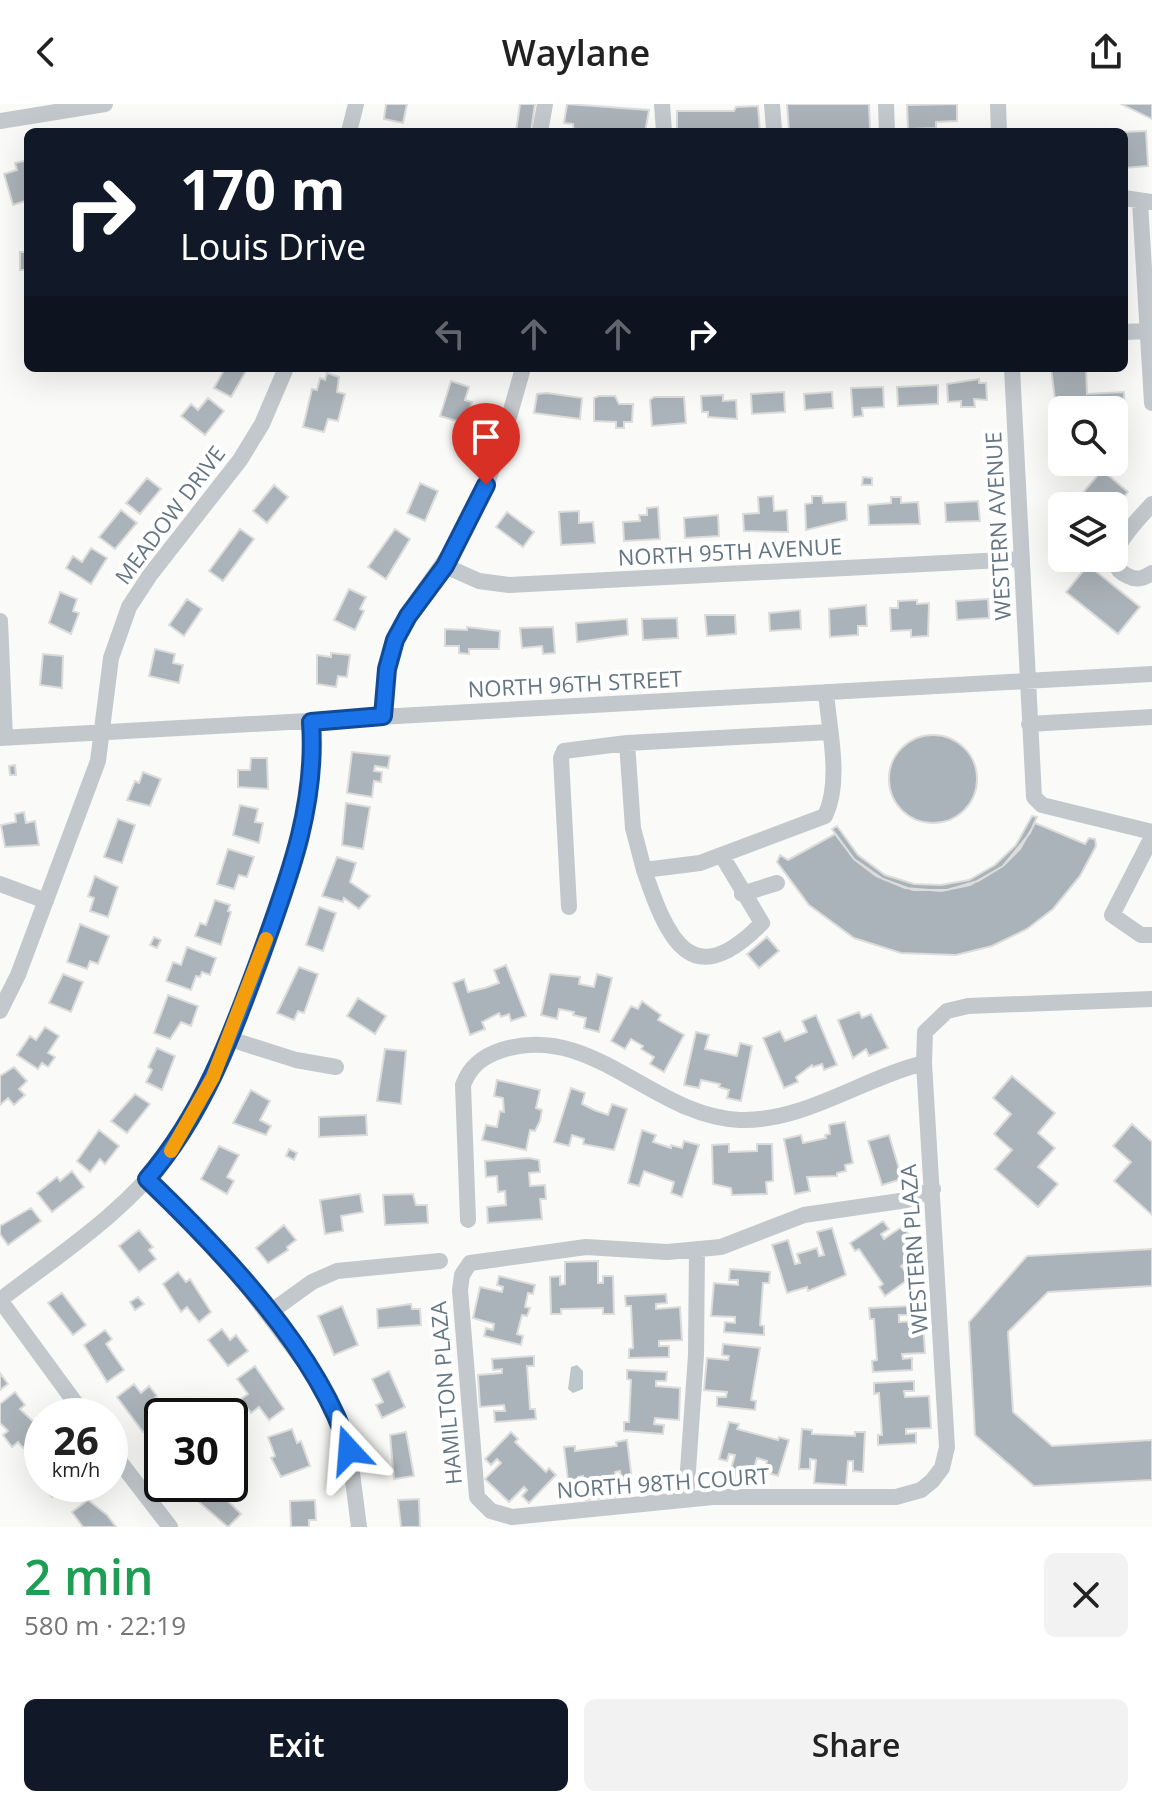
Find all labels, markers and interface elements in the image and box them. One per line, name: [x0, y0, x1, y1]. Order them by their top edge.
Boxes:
text: Waylane: [502, 28, 650, 77]
icon: back: [24, 30, 68, 74]
icon: share: [1084, 30, 1128, 74]
text: 170 m: [180, 150, 346, 226]
icon: right: [48, 160, 152, 264]
text: Louis Drive: [180, 222, 366, 271]
icon: left: [428, 312, 472, 356]
icon: ahead: [512, 312, 556, 356]
icon: ahead: [596, 312, 640, 356]
icon: right: [680, 312, 724, 356]
map controls: [1048, 396, 1128, 572]
button: search: [1048, 396, 1128, 476]
pin: [452, 403, 520, 485]
icon: arrive: [464, 415, 508, 459]
street label: WESTERN AVENUE: [977, 431, 1017, 621]
street label: MEADOW DRIVE: [107, 439, 231, 590]
button: layers: [1048, 492, 1128, 572]
street label: NORTH 95TH AVENUE: [617, 530, 843, 572]
street label: NORTH 96TH STREET: [467, 662, 683, 704]
street label: WESTERN PLAZA: [892, 1163, 934, 1335]
street label: HAMILTON PLAZA: [422, 1300, 468, 1486]
speed limit sign: 30: [144, 1398, 248, 1502]
position arrow: [307, 1408, 391, 1492]
text: 26: [53, 1412, 99, 1467]
text: km/h: [52, 1456, 100, 1483]
street label: NORTH 98TH COURT: [556, 1460, 770, 1504]
text: 2 min: [24, 1544, 154, 1609]
button: close: [1044, 1553, 1128, 1637]
text: 580 m · 22:19: [24, 1607, 186, 1643]
button: Exit: [24, 1699, 568, 1791]
button: Share: [584, 1699, 1128, 1791]

